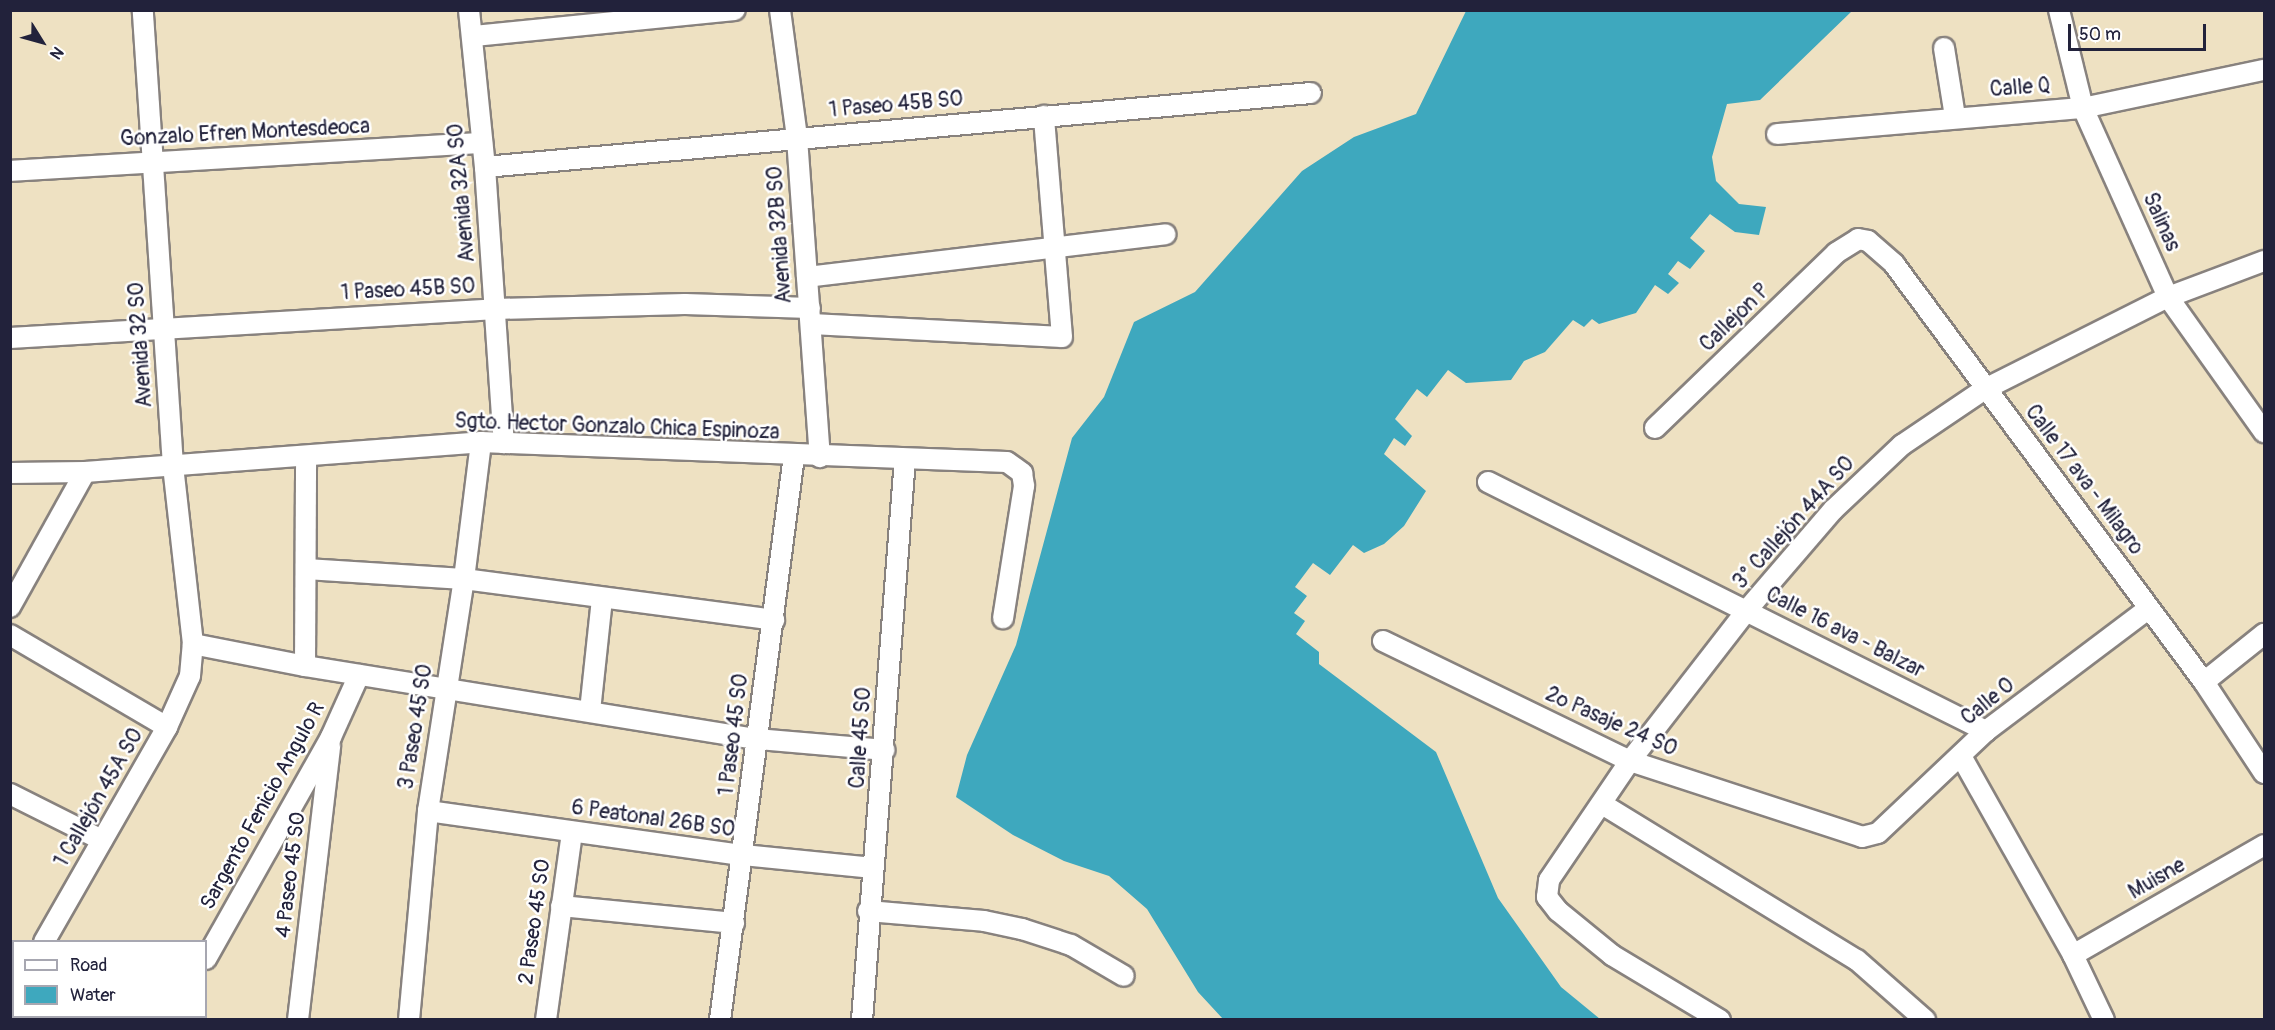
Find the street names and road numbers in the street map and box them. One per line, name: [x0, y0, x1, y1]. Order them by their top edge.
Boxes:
street label: Calle Q: [1989, 73, 2051, 103]
street label: 1 Paseo 45B SO: [828, 87, 964, 123]
street label: Gonzalo Efren Montesdeoca: [120, 114, 370, 152]
street label: Avenida 32A SO: [443, 123, 481, 263]
street label: Avenida 32B SO: [763, 166, 797, 304]
street label: Salinas: [2137, 189, 2185, 255]
street label: 1 Paseo 45B SO: [340, 274, 476, 306]
street label: Callejon P: [1695, 279, 1775, 357]
street label: Avenida 32 SO: [124, 281, 158, 409]
street label: Calle 17 ava - Milagro: [2019, 400, 2149, 560]
street label: Sgto. Hector Gonzalo Chica Espinoza: [454, 409, 780, 445]
street label: 3° Callejón 44A SO: [1728, 452, 1860, 594]
street label: Calle 16 ava - Balzar: [1762, 582, 1928, 684]
street label: 3 Paseo 45 SO: [394, 663, 438, 791]
street label: 1 Paseo 45 SO: [714, 673, 754, 797]
street label: Calle O: [1956, 673, 2020, 731]
street label: 2º Pasaje 24 SO: [1541, 682, 1681, 762]
street label: Calle 45 SO: [845, 687, 877, 789]
street label: Sargento Fenicio Angulo R: [195, 698, 331, 914]
street label: 1 Callejón 45A SO: [49, 724, 149, 872]
street label: 6 Peatonal 26B SO: [570, 795, 736, 843]
street label: 4 Paseo 45 SO: [271, 811, 311, 939]
street label: Muisne: [2124, 853, 2190, 905]
street label: 2 Paseo 45 SO: [514, 858, 556, 986]

